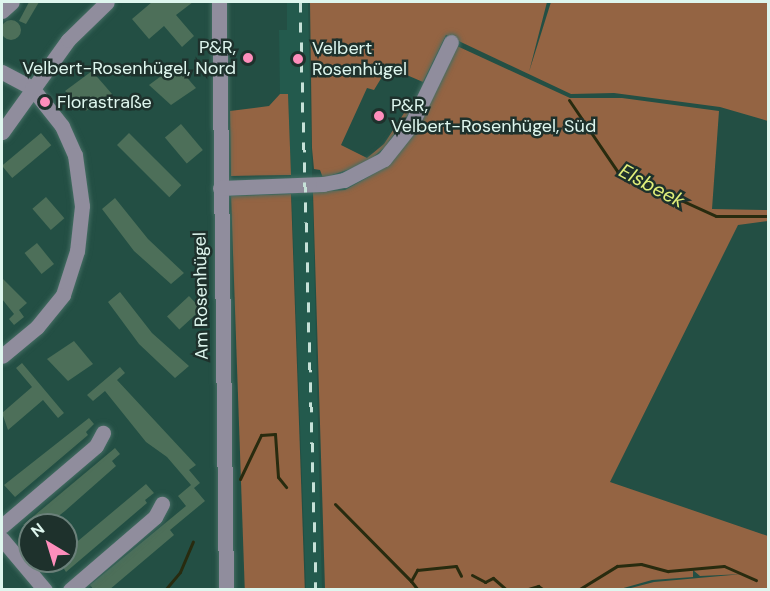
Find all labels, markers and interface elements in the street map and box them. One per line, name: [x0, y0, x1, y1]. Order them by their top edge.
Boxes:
place label: P&R, Velbert-Rosenhügel, Nord: [22, 37, 236, 80]
place label: Velbert Rosenhügel: [312, 38, 407, 80]
marker: Velbert Rosenhügel: [289, 50, 307, 68]
marker: P&R, Velbert-Rosenhügel, Nord: [241, 51, 255, 65]
place label: Florastraße: [57, 91, 152, 113]
marker: Florastraße: [38, 95, 52, 109]
place label: P&R, Velbert-Rosenhügel, Süd: [391, 95, 596, 138]
marker: P&R, Velbert-Rosenhügel, Süd: [372, 109, 386, 123]
water label: Elsbeek: [615, 159, 689, 213]
street label: Am Rosenhügel: [189, 232, 213, 360]
north arrow: [18, 513, 78, 573]
text: N: [27, 518, 49, 542]

